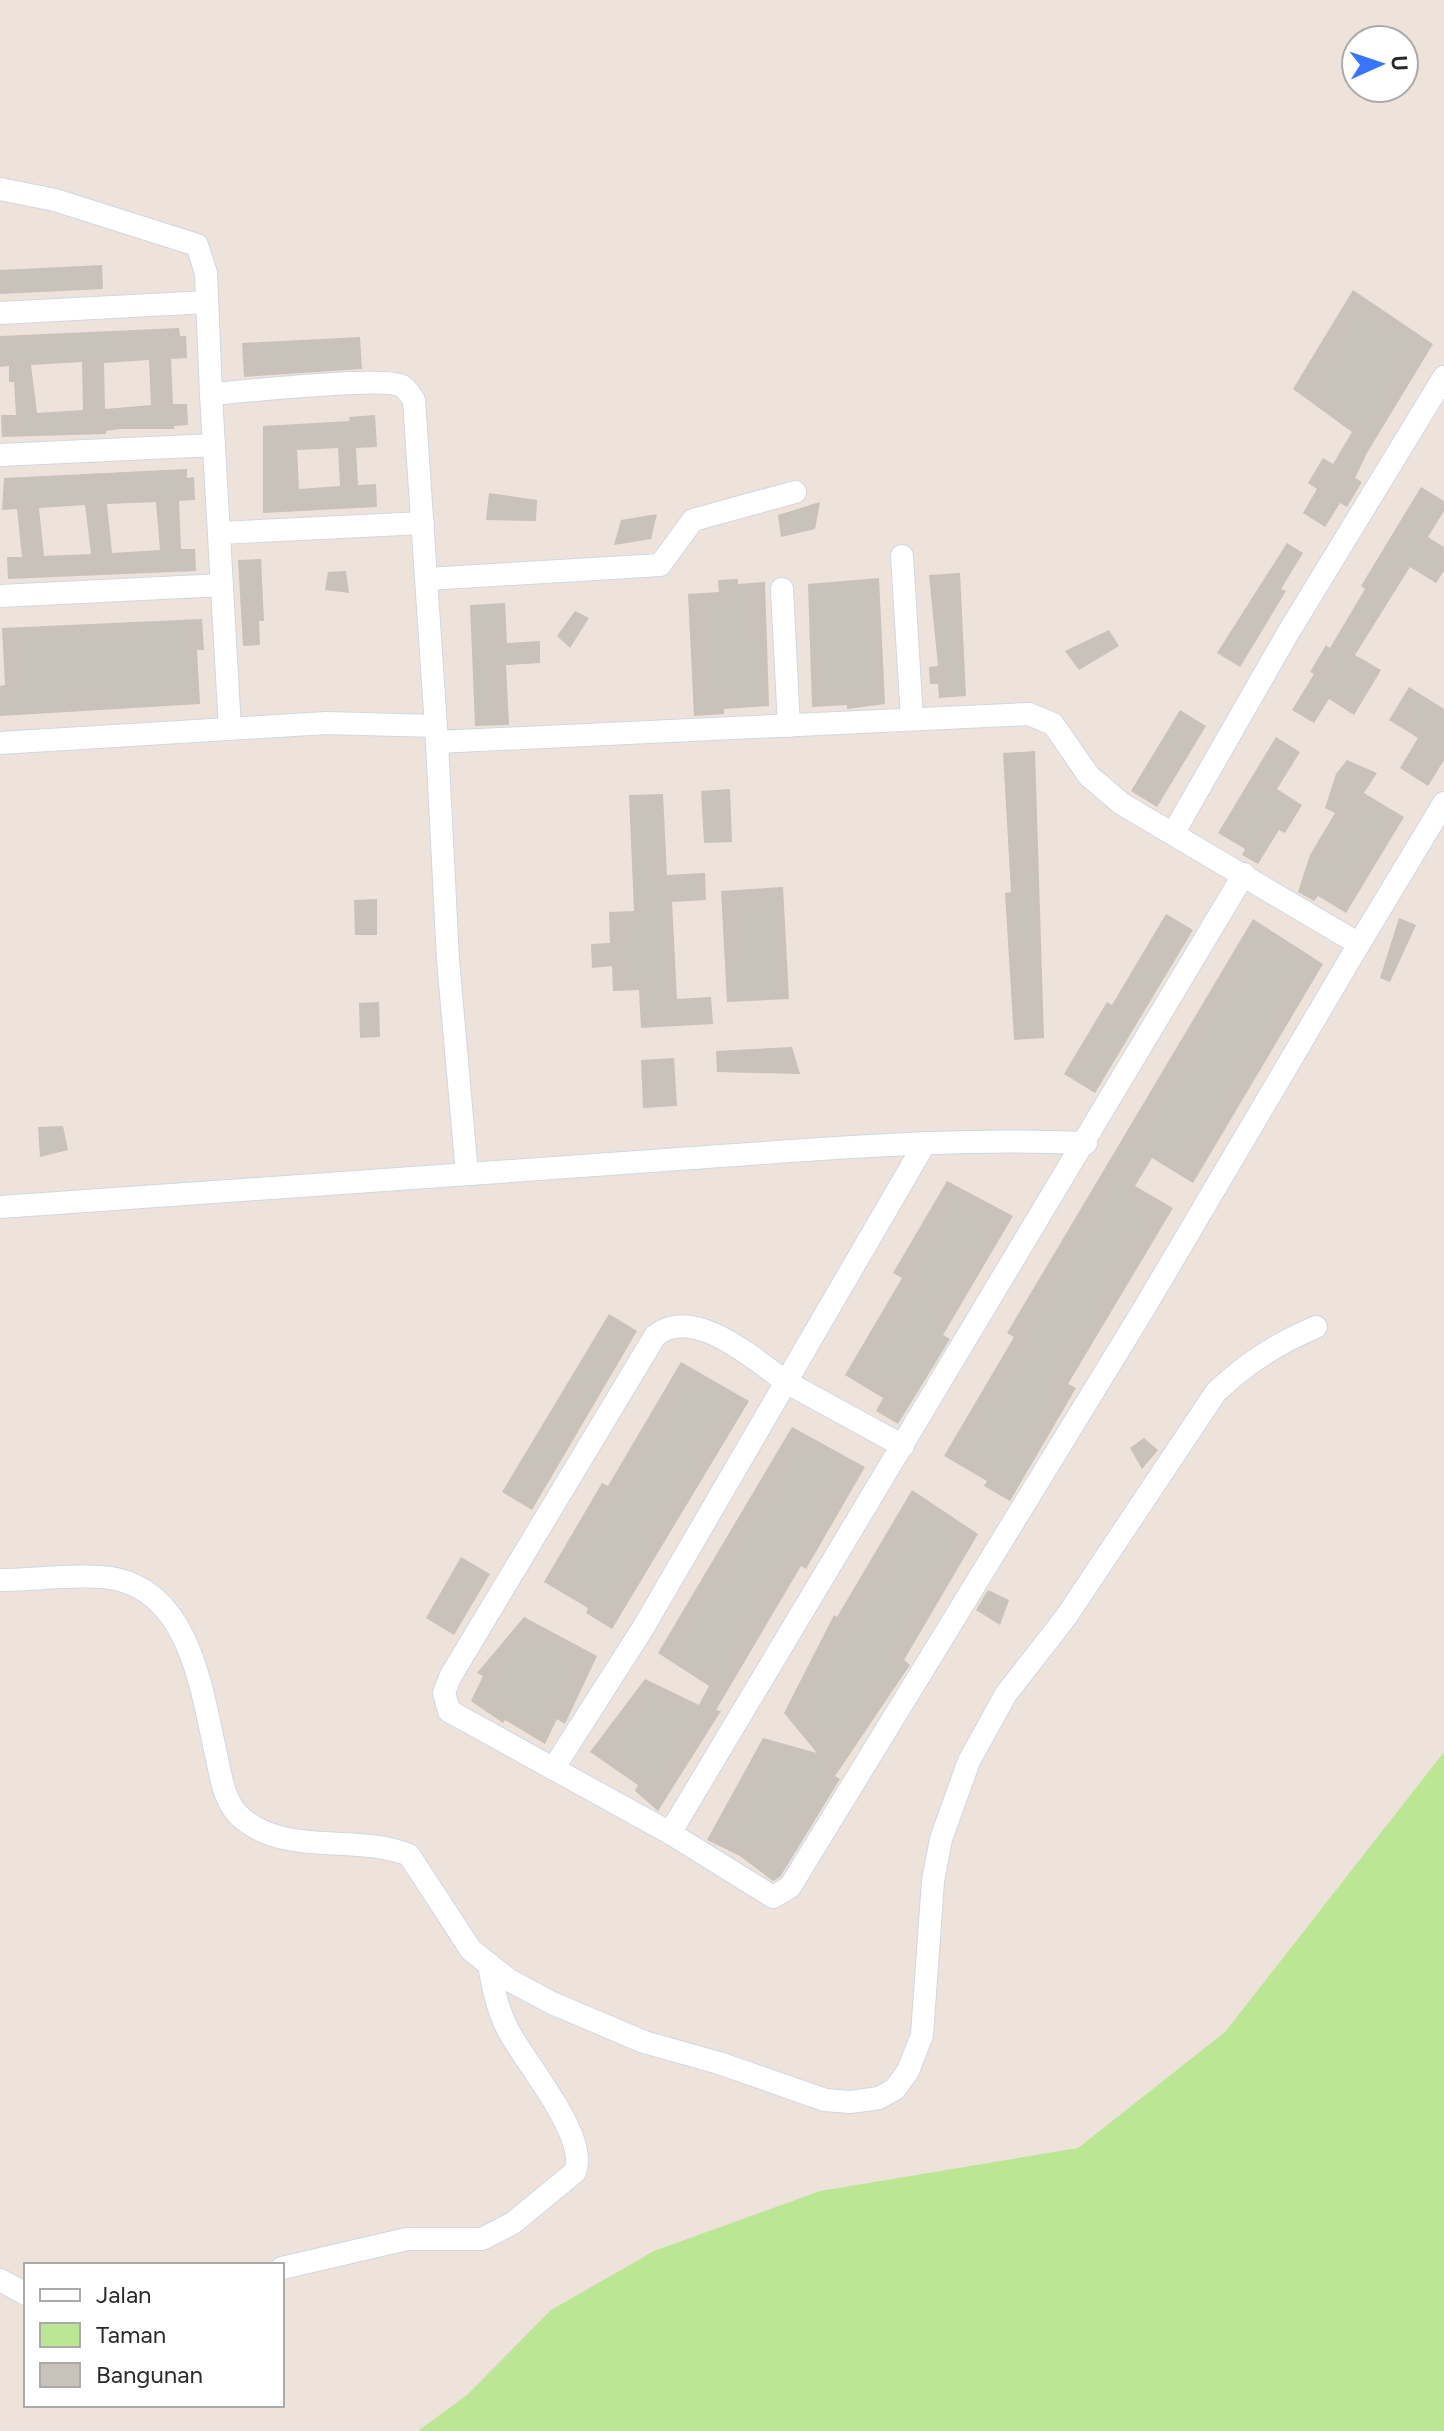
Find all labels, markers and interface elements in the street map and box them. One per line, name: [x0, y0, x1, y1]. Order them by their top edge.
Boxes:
north arrow: [1340, 24, 1420, 104]
text: U: [1386, 55, 1413, 71]
legend: [24, 2263, 284, 2407]
text: Jalan: [96, 2280, 152, 2309]
text: Taman: [96, 2320, 166, 2349]
text: Bangunan: [96, 2360, 203, 2389]

